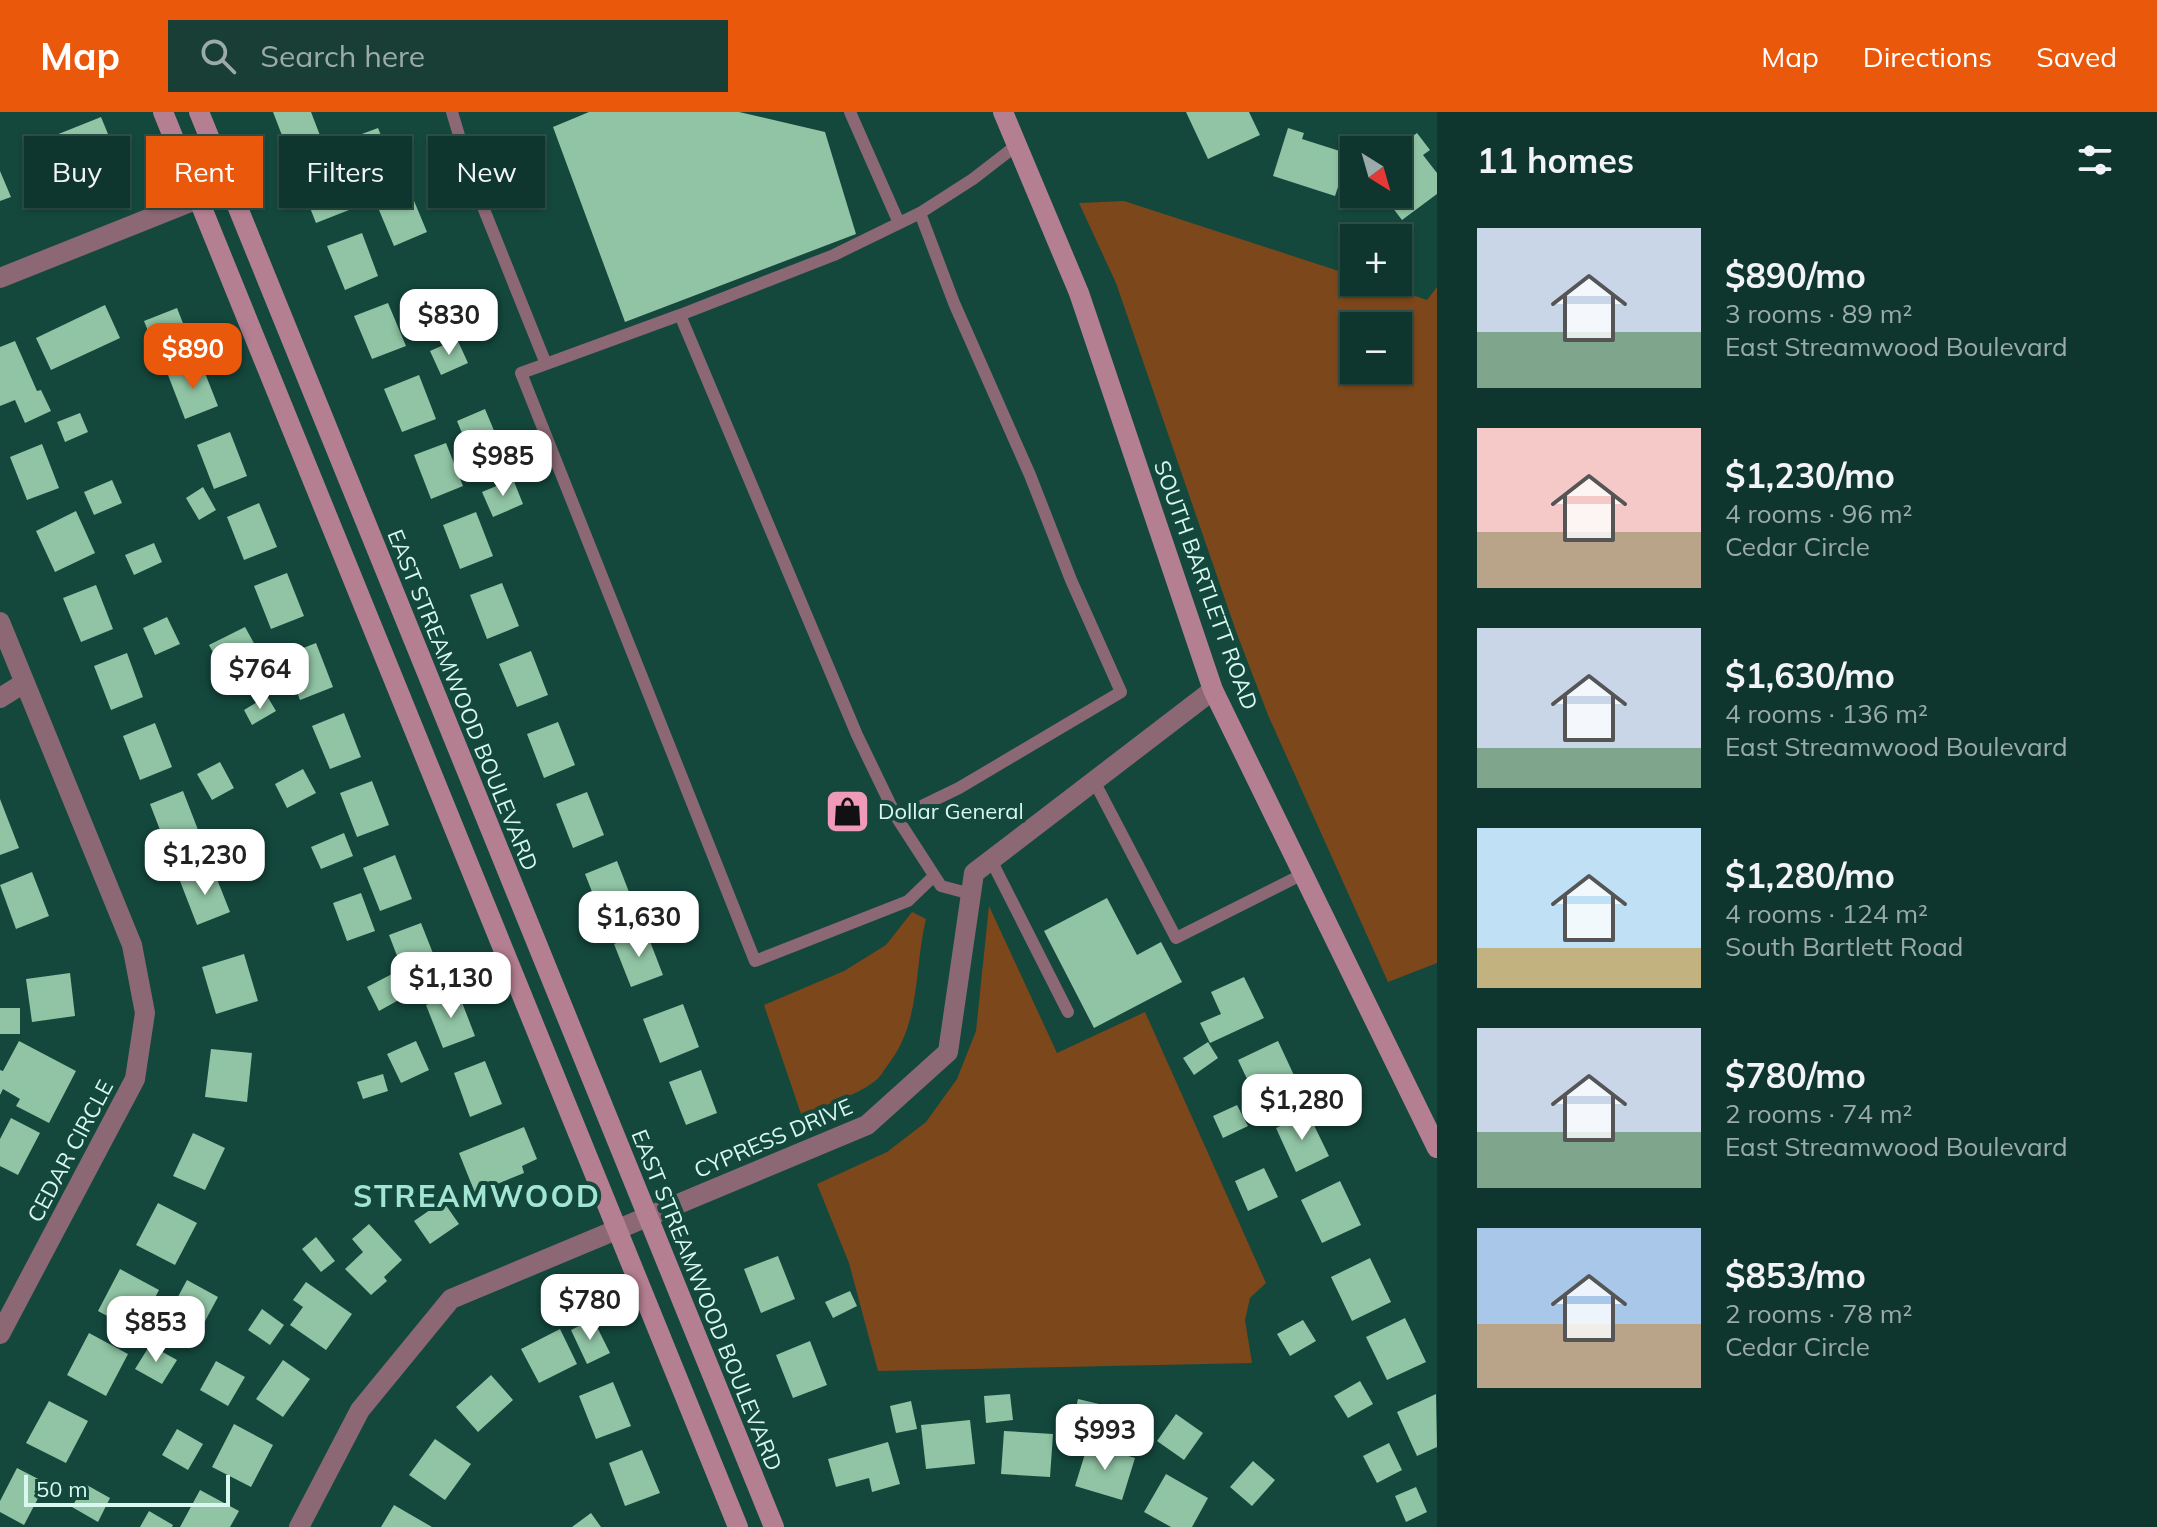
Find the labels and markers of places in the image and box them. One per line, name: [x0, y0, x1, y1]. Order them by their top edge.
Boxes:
pin: $830: [402, 289, 496, 357]
pin: $890: [146, 323, 240, 391]
pin: $985: [456, 430, 550, 498]
pin: $764: [213, 643, 307, 711]
shop icon: Dollar General: [823, 787, 871, 835]
place label: Dollar General: [878, 797, 1024, 825]
pin: $1,230: [140, 829, 270, 897]
pin: $1,630: [574, 891, 704, 959]
pin: $1,130: [386, 952, 516, 1020]
pin: $1,280: [1237, 1074, 1367, 1142]
pin: $780: [543, 1274, 637, 1342]
pin: $853: [109, 1296, 203, 1364]
pin: $993: [1058, 1404, 1152, 1472]

